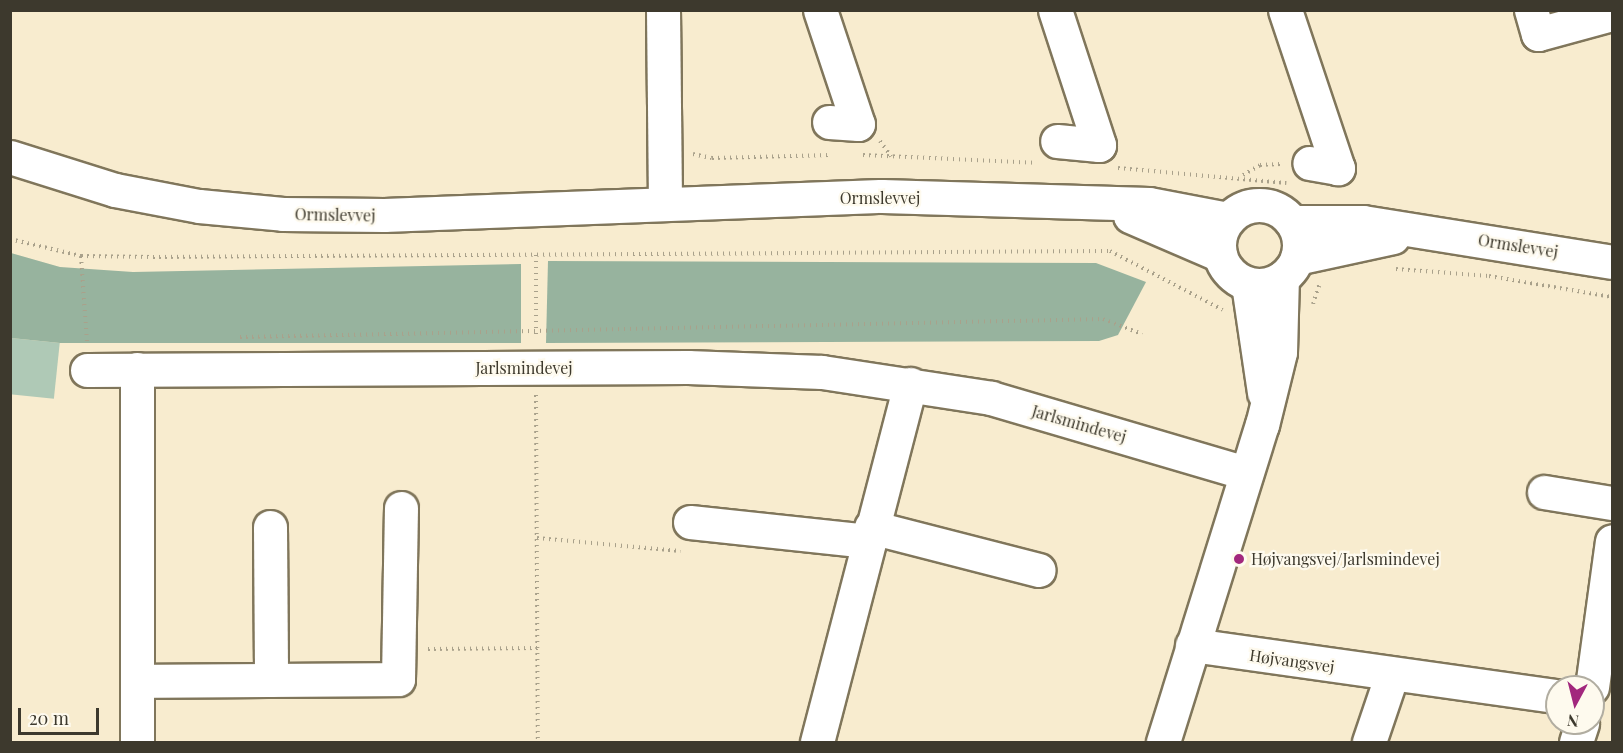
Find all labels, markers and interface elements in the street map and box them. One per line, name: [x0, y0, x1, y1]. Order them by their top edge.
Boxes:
street label: Ormslevvej: [840, 188, 920, 208]
street label: Ormslevvej: [295, 205, 375, 225]
street label: Ormslevvej: [1477, 230, 1559, 262]
street label: Jarlsmindevej: [475, 358, 573, 378]
street label: Jarlsmindevej: [1030, 401, 1128, 447]
place label: Højvangsvej/Jarlsmindevej: [1251, 549, 1440, 569]
marker: Højvangsvej/Jarlsmindevej: [1232, 552, 1246, 566]
street label: Højvangsvej: [1248, 646, 1336, 676]
north arrow: [1545, 675, 1605, 735]
scale bar: [21, 696, 102, 734]
text: 20 m: [29, 706, 69, 730]
text: N: [1566, 710, 1580, 733]

